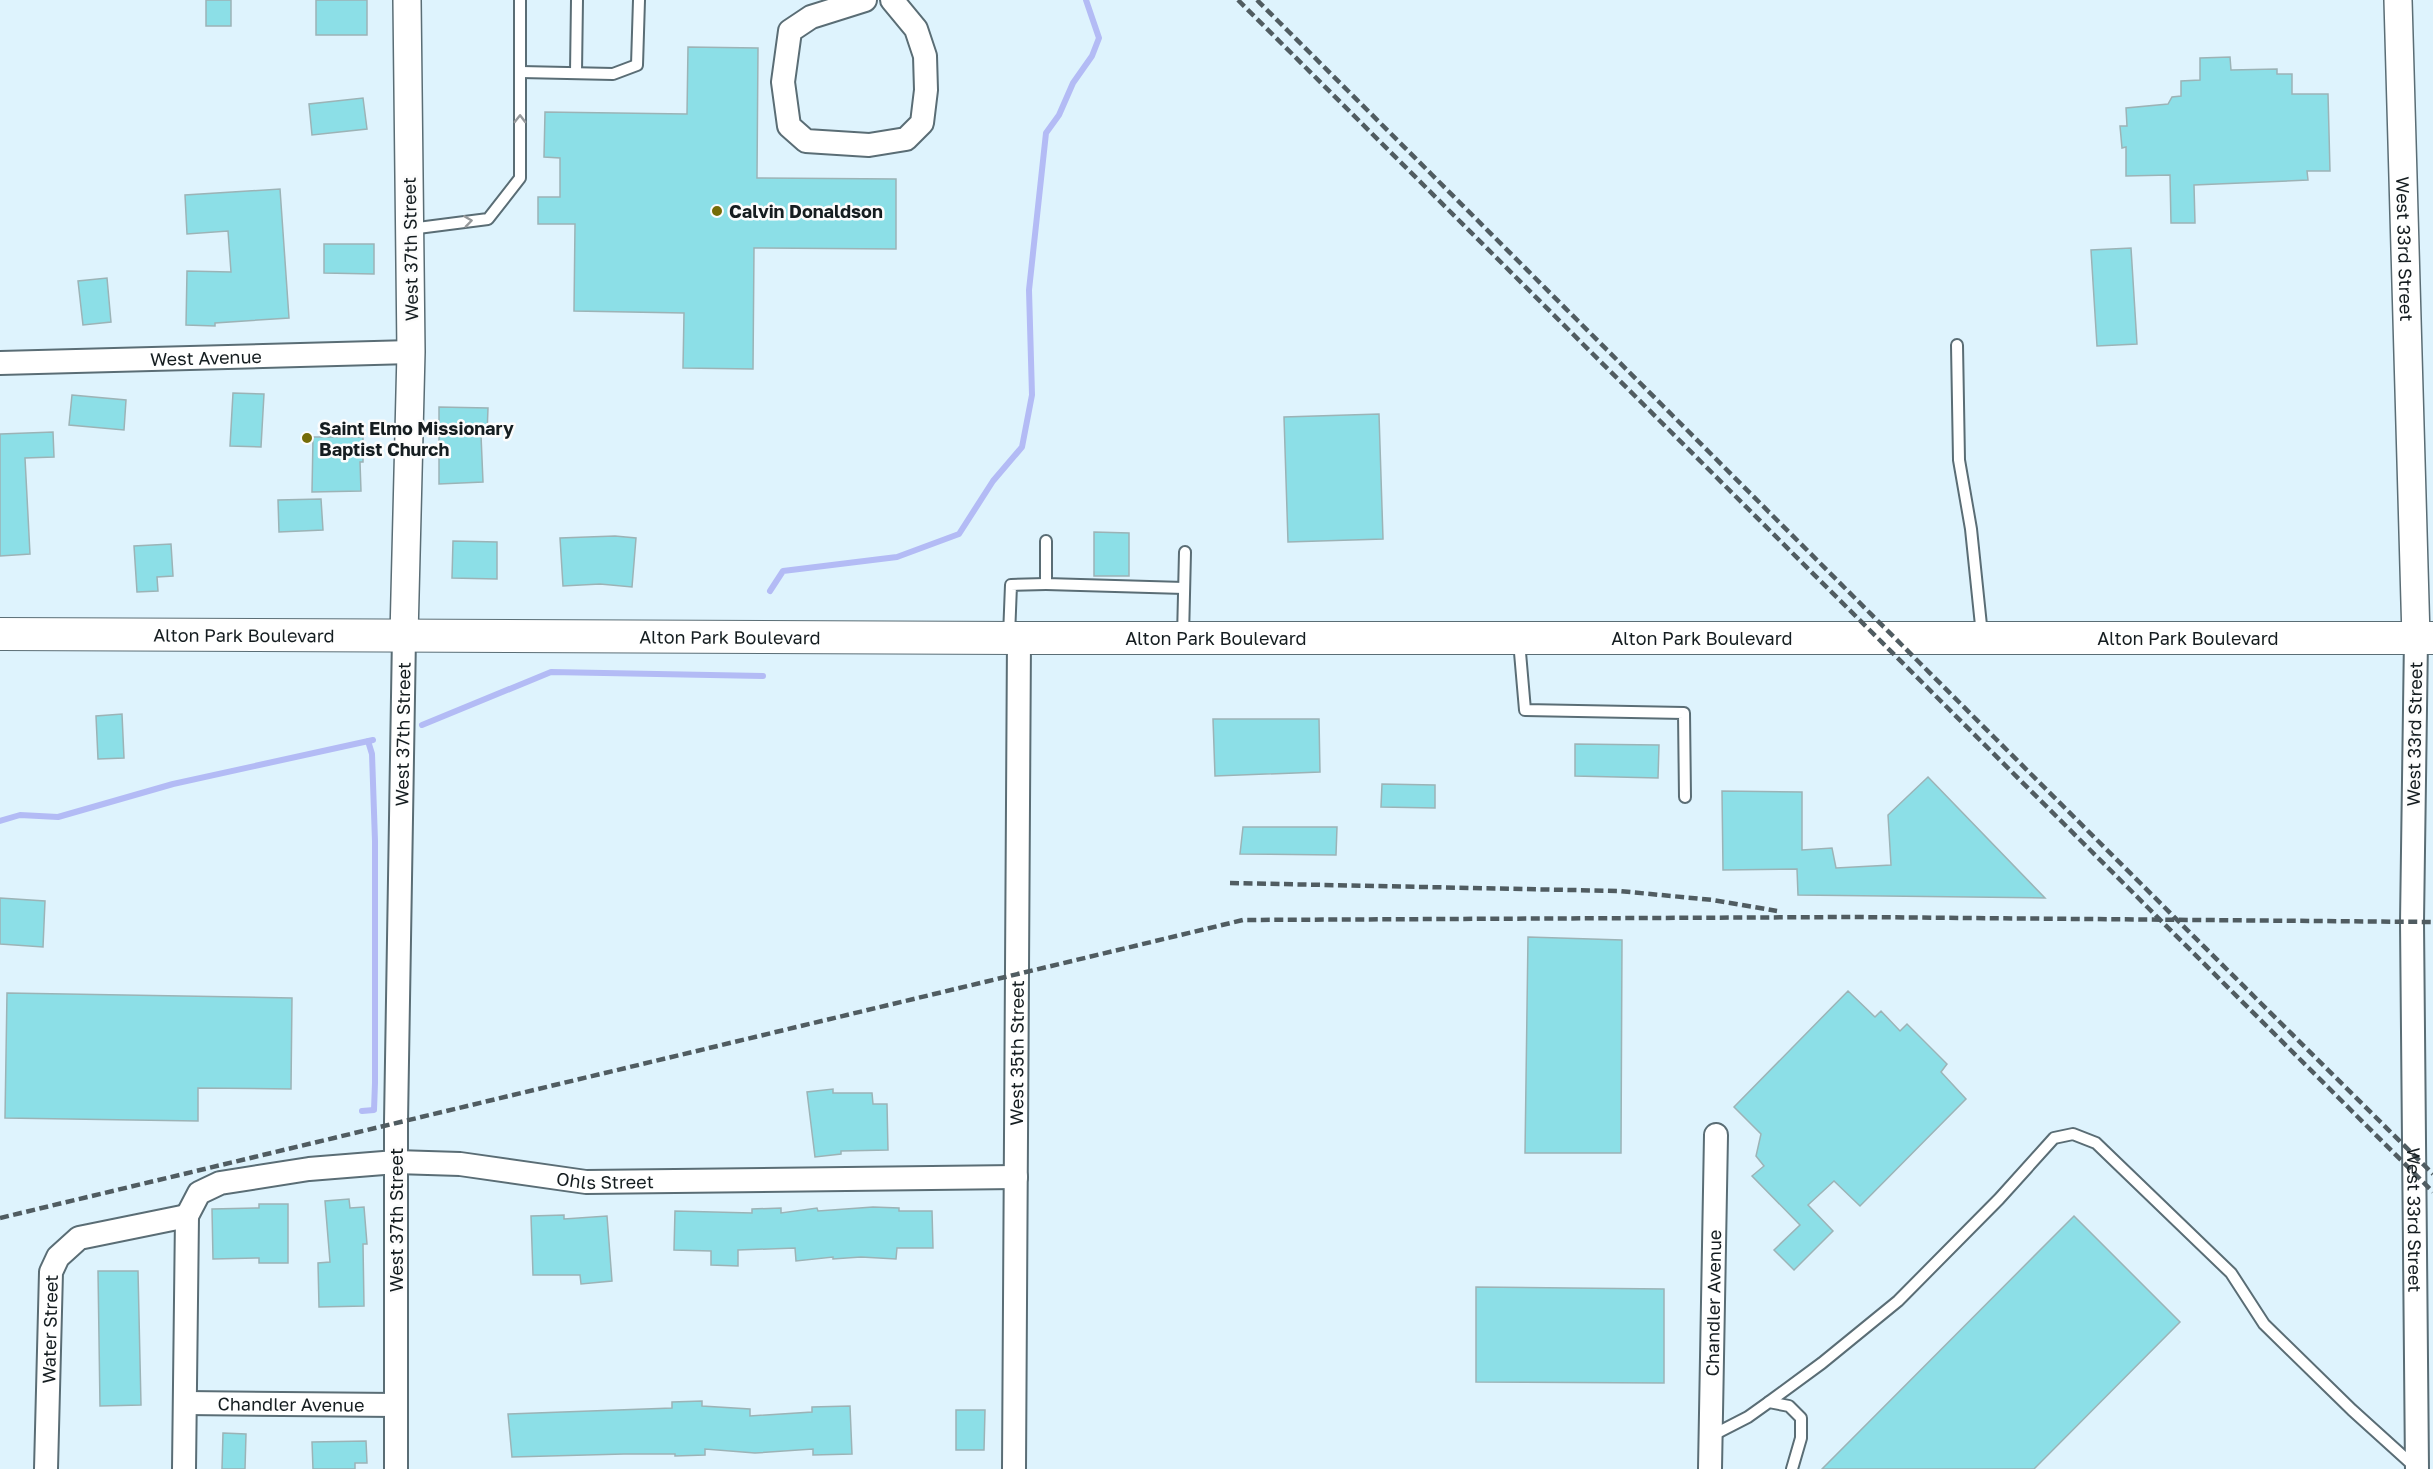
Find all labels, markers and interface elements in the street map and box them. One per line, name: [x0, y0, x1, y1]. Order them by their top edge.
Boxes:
one-way arrow: [514, 115, 526, 124]
street label: West 33rd Street: [2392, 176, 2418, 322]
street label: West 37th Street: [398, 177, 422, 321]
place label: Calvin Donaldson: [729, 200, 883, 222]
marker: Calvin Donaldson: [710, 204, 724, 218]
one-way arrow: [463, 216, 472, 228]
street label: West Avenue: [150, 345, 262, 370]
place label: Saint Elmo Missionary Baptist Church: [319, 417, 514, 460]
marker: Saint Elmo Missionary Baptist Church: [300, 431, 314, 445]
street label: Alton Park Boulevard: [153, 624, 335, 646]
street label: Alton Park Boulevard: [639, 626, 821, 648]
street label: Alton Park Boulevard: [1125, 627, 1307, 649]
street label: Alton Park Boulevard: [1611, 627, 1793, 649]
street label: Alton Park Boulevard: [2097, 627, 2279, 649]
street label: West 33rd Street: [2402, 661, 2426, 807]
street label: West 37th Street: [390, 662, 415, 806]
street label: West 35th Street: [1005, 980, 1028, 1126]
street label: West 33rd Street: [2403, 1147, 2426, 1293]
street label: West 37th Street: [385, 1148, 407, 1292]
street label: Ohls Street: [555, 1167, 654, 1193]
street label: Chandler Avenue: [1701, 1229, 1725, 1377]
street label: Water Street: [37, 1274, 62, 1384]
street label: Chandler Avenue: [217, 1392, 365, 1416]

